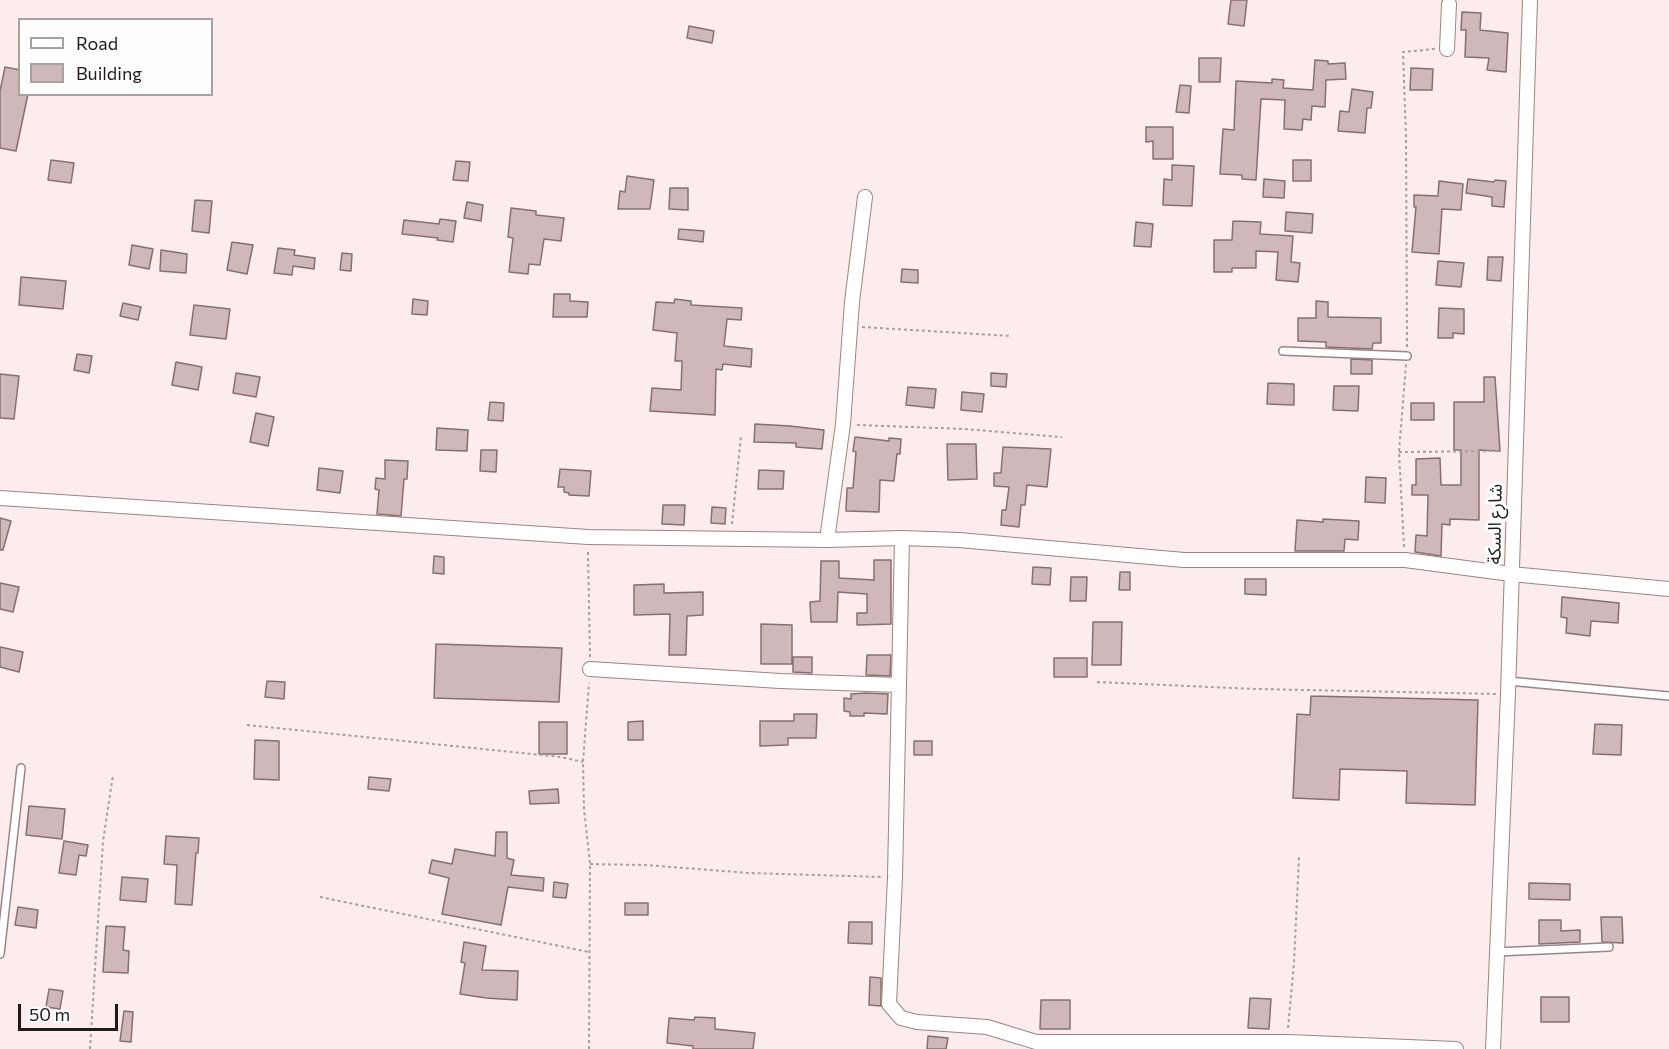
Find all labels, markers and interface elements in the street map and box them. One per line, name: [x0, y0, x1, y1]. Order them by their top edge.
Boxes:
legend: [18, 18, 213, 96]
text: Road: [76, 32, 118, 54]
text: Building: [76, 62, 142, 84]
street label: شارع السكة: [1483, 483, 1507, 565]
scale bar: [21, 992, 122, 1030]
text: 50 m: [29, 1003, 70, 1025]

